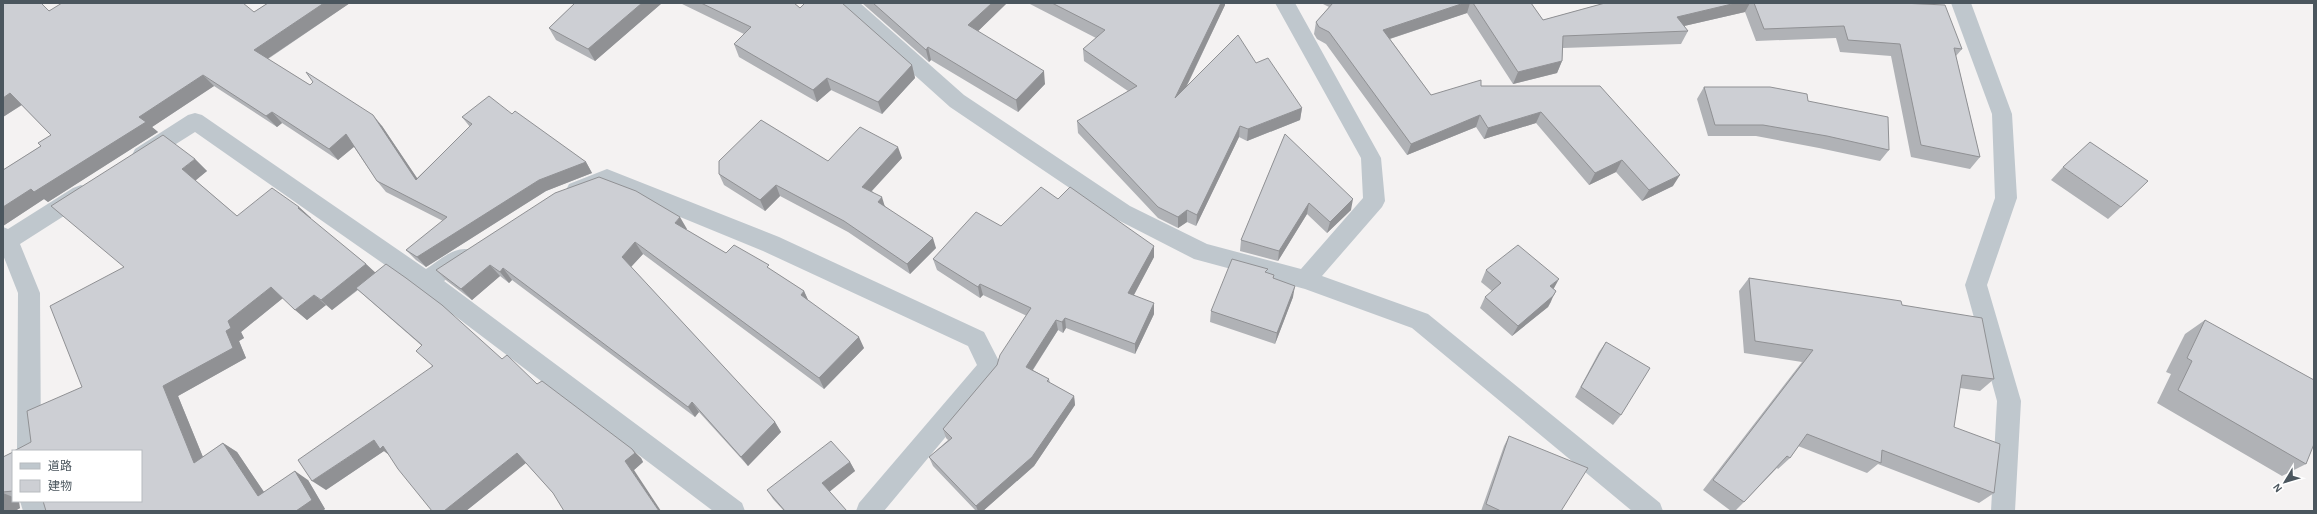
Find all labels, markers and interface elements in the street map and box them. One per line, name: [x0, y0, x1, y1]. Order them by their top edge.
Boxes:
legend: [12, 450, 142, 502]
text: 道路: [48, 459, 72, 472]
north arrow: [2265, 462, 2305, 502]
text: 建物: [48, 479, 72, 492]
text: N: [2271, 481, 2284, 494]

